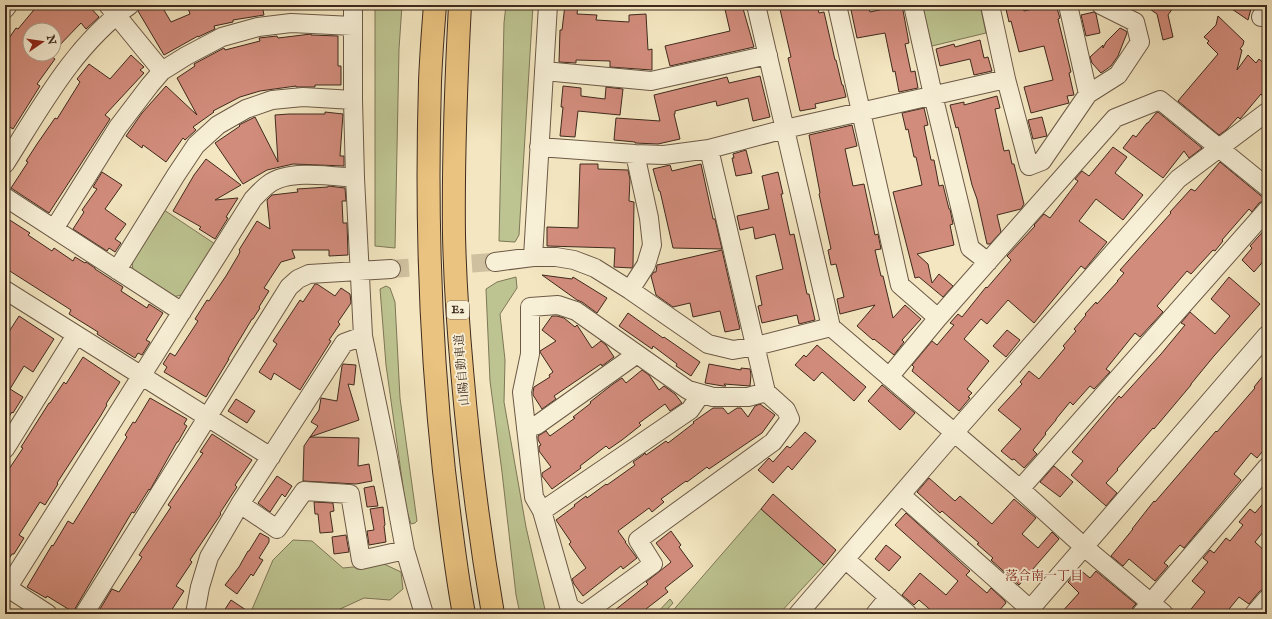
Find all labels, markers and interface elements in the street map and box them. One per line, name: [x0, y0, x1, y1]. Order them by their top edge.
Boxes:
north arrow: [22, 22, 62, 62]
text: N: [43, 33, 59, 47]
road number: E2: [447, 301, 469, 319]
street label: 山陽自動車道: [451, 333, 473, 407]
district label: 落合南一丁目: [1005, 568, 1083, 585]

